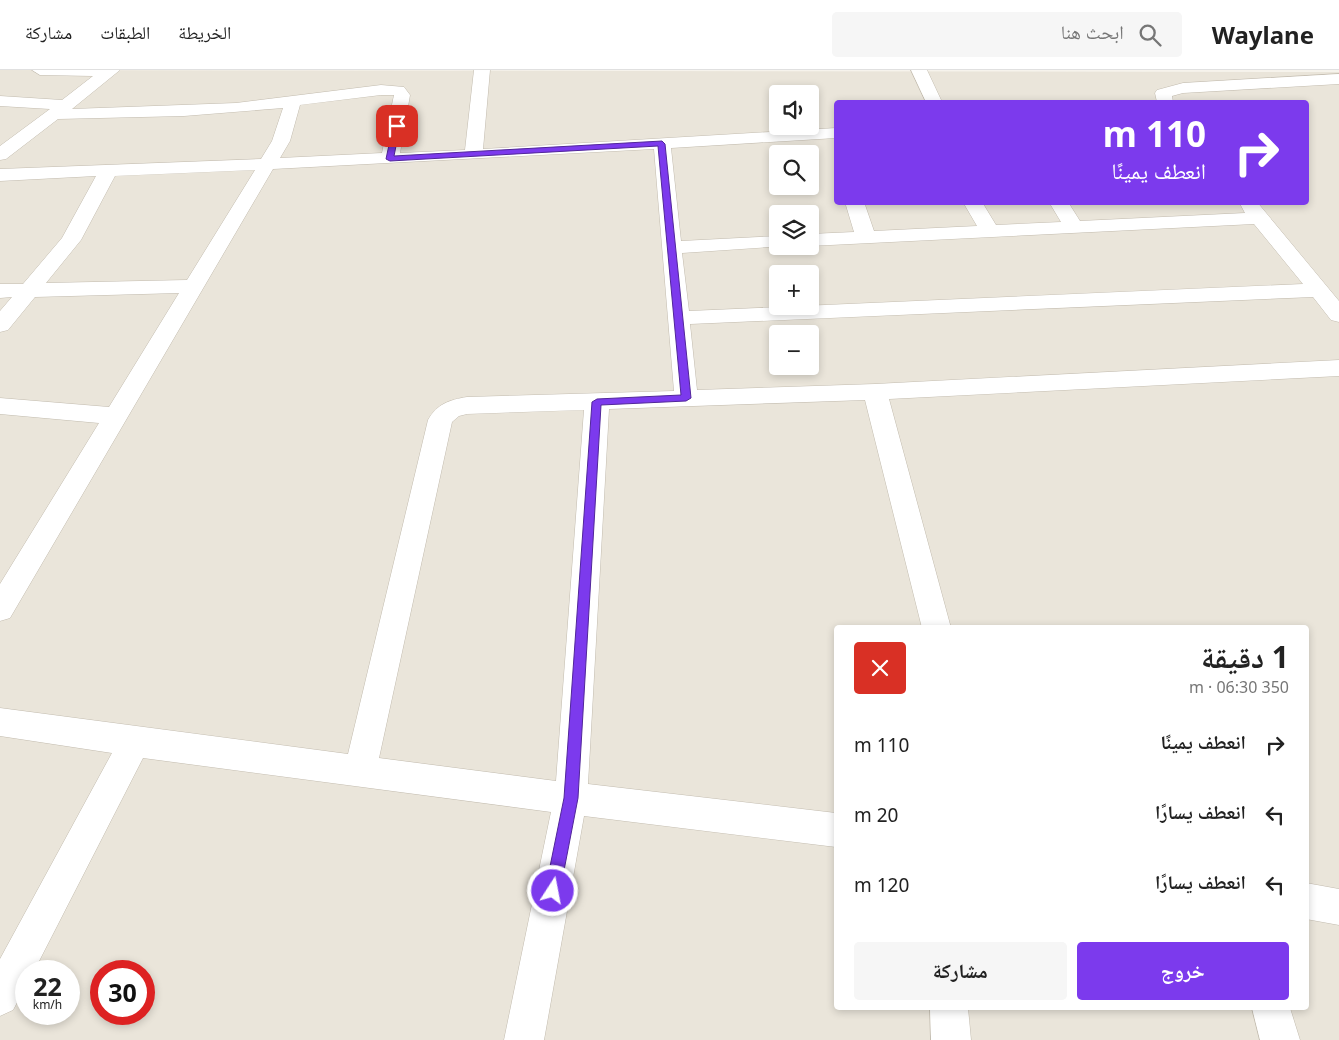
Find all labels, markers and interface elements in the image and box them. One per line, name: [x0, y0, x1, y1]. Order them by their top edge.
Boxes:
search box: [832, 12, 1182, 57]
text: Waylane: [1212, 18, 1314, 51]
text: ابحث هنا: [1061, 19, 1124, 45]
text: مشاركة: [25, 20, 72, 44]
text: الطبقات: [100, 20, 150, 44]
text: الخريطة: [178, 20, 231, 44]
icon: search: [1136, 21, 1164, 49]
map controls: [769, 85, 819, 375]
button: sound: [769, 85, 819, 135]
pin: [376, 105, 418, 147]
text: 110 m: [1103, 110, 1206, 157]
icon: arrive: [383, 112, 411, 140]
icon: right: [1224, 120, 1289, 185]
button: search: [769, 145, 819, 195]
text: انعطف يمينًا: [1112, 155, 1206, 185]
button: layers: [769, 205, 819, 255]
button: +: [769, 265, 819, 315]
button: −: [769, 325, 819, 375]
text: 1 دقيقة: [1201, 636, 1289, 677]
button: close: [854, 642, 906, 694]
text: 350 m · 06:30: [1189, 676, 1289, 698]
text: انعطف يمينًا: [1160, 729, 1246, 755]
icon: right: [1261, 731, 1289, 759]
text: 110 m: [854, 732, 909, 758]
text: انعطف يسارًا: [1155, 799, 1246, 825]
icon: left: [1261, 801, 1289, 829]
text: 20 m: [854, 802, 898, 828]
position arrow: [526, 864, 578, 916]
text: انعطف يسارًا: [1155, 869, 1246, 895]
icon: left: [1261, 871, 1289, 899]
text: 120 m: [854, 872, 909, 898]
button: مشاركة: [854, 942, 1067, 1000]
button: خروج: [1077, 942, 1289, 1000]
speed limit sign: 30: [90, 960, 155, 1025]
text: 22: [33, 969, 62, 1003]
text: km/h: [33, 996, 62, 1013]

